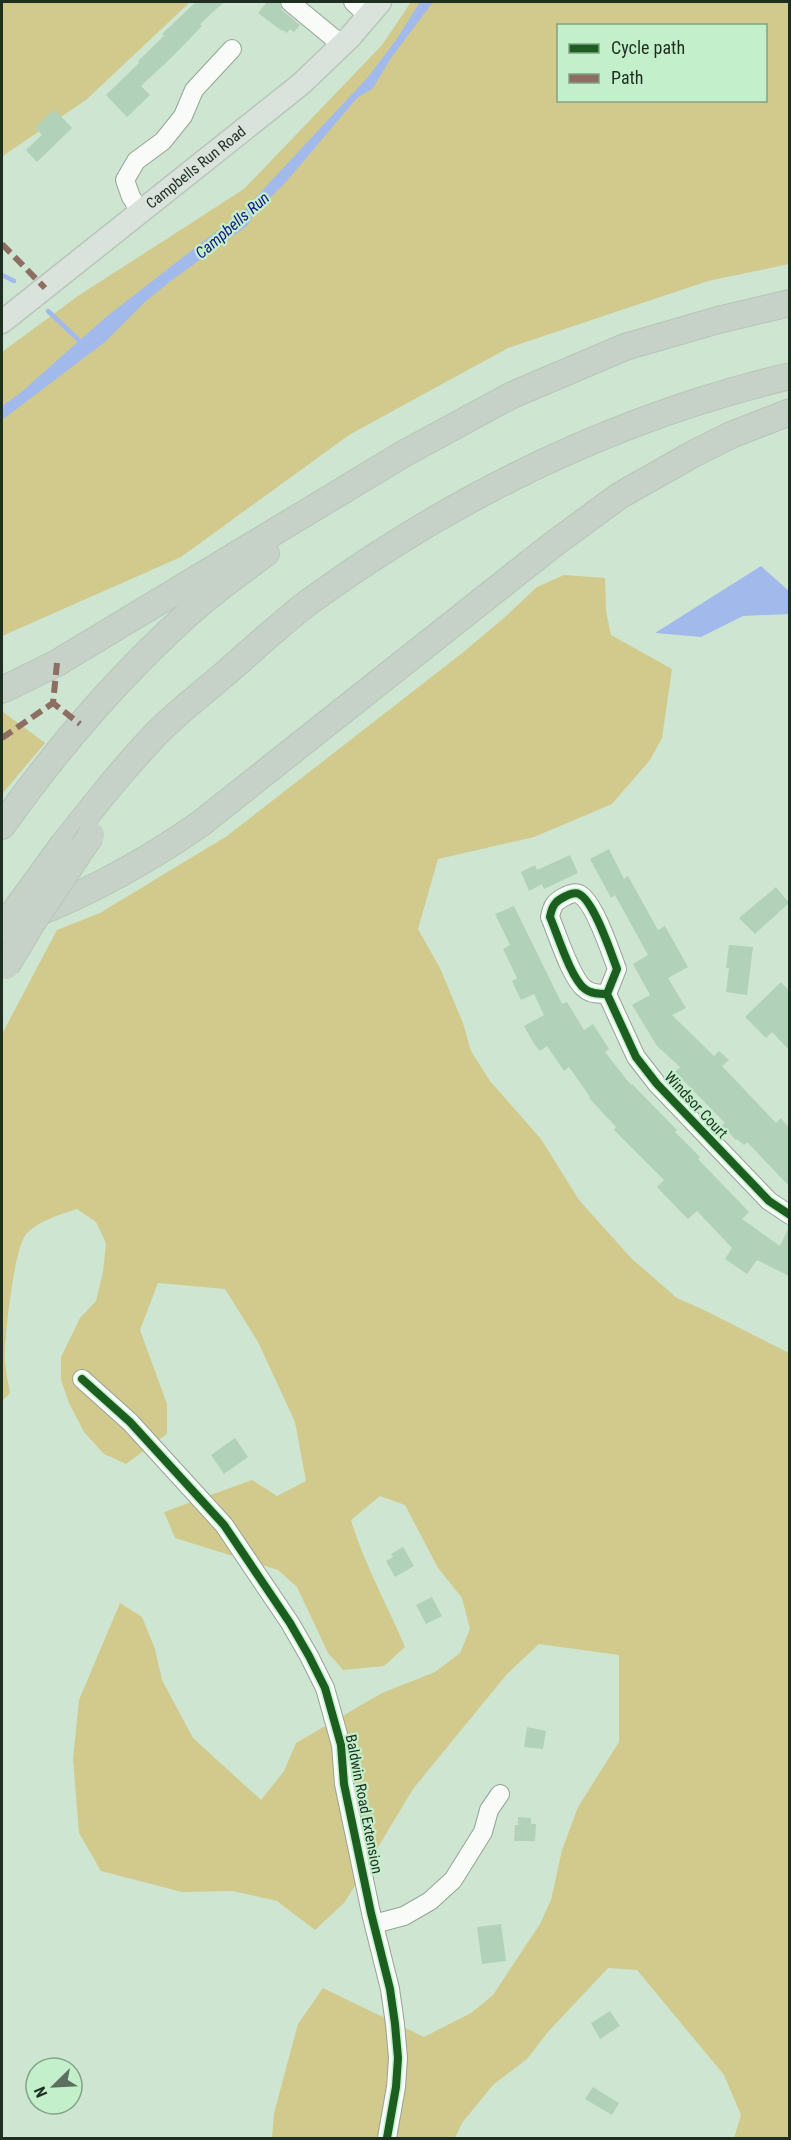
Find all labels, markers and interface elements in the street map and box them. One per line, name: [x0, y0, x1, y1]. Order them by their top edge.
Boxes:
legend: [557, 24, 767, 102]
text: Cycle path: [611, 37, 685, 58]
text: Path: [611, 67, 644, 88]
street label: Campbells Run Road: [143, 122, 249, 213]
water label: Campbells Run: [192, 188, 273, 263]
street label: Windsor Court: [661, 1068, 731, 1142]
street label: Baldwin Road Extension: [342, 1733, 386, 1875]
north arrow: [24, 2056, 84, 2116]
text: N: [30, 2084, 51, 2100]

